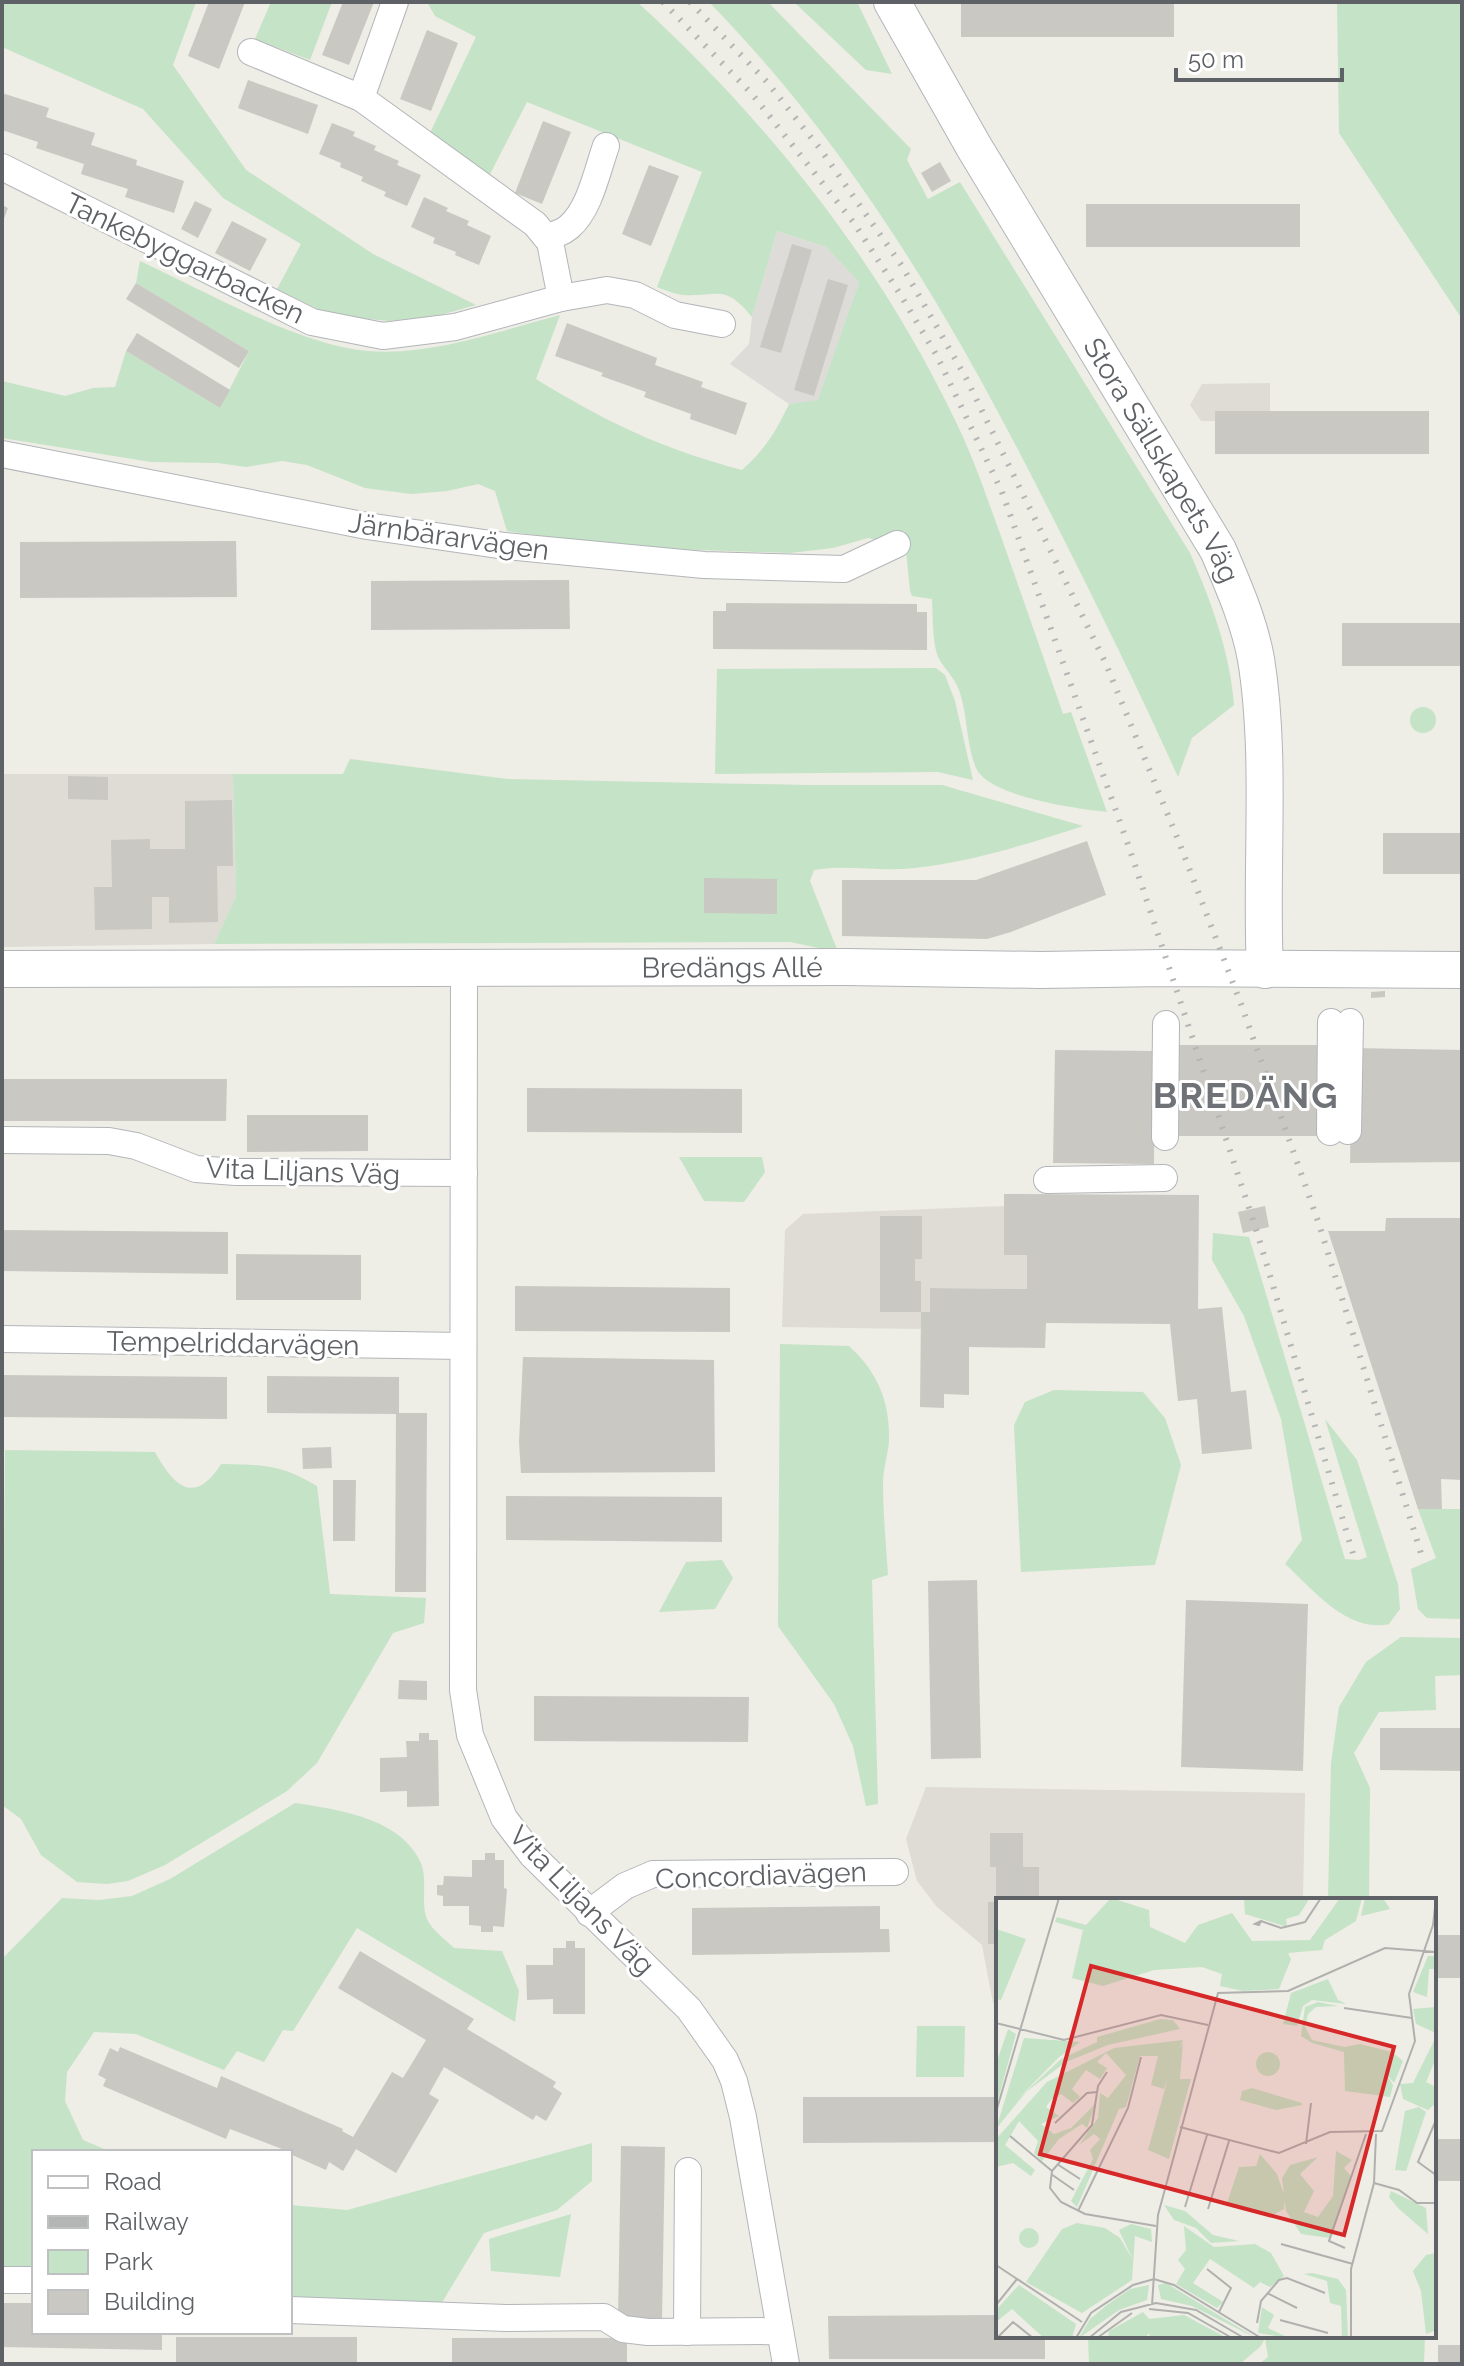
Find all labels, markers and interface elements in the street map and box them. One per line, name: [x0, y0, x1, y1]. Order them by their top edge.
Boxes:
scale bar: [1176, 32, 1342, 82]
text: 50 m: [1188, 45, 1244, 74]
street label: Tankebyggarbacken: [60, 186, 310, 331]
street label: Stora Sällskapets Väg: [1077, 332, 1246, 588]
street label: Järnbärarvägen: [347, 506, 551, 567]
street label: Bredängs Allé: [641, 951, 823, 984]
district label: BREDÄNG: [1153, 1074, 1339, 1116]
street label: Vita Liljans Väg: [205, 1152, 401, 1191]
street label: Tempelriddarvägen: [106, 1325, 360, 1362]
street label: Vita Liljans Väg: [502, 1819, 661, 1982]
street label: Concordiavägen: [655, 1855, 867, 1896]
inset map: [996, 1898, 1436, 2338]
legend: [32, 2150, 292, 2334]
text: Road: [104, 2167, 162, 2196]
text: Railway: [104, 2207, 189, 2236]
text: Park: [104, 2247, 153, 2276]
text: Building: [104, 2287, 195, 2316]

